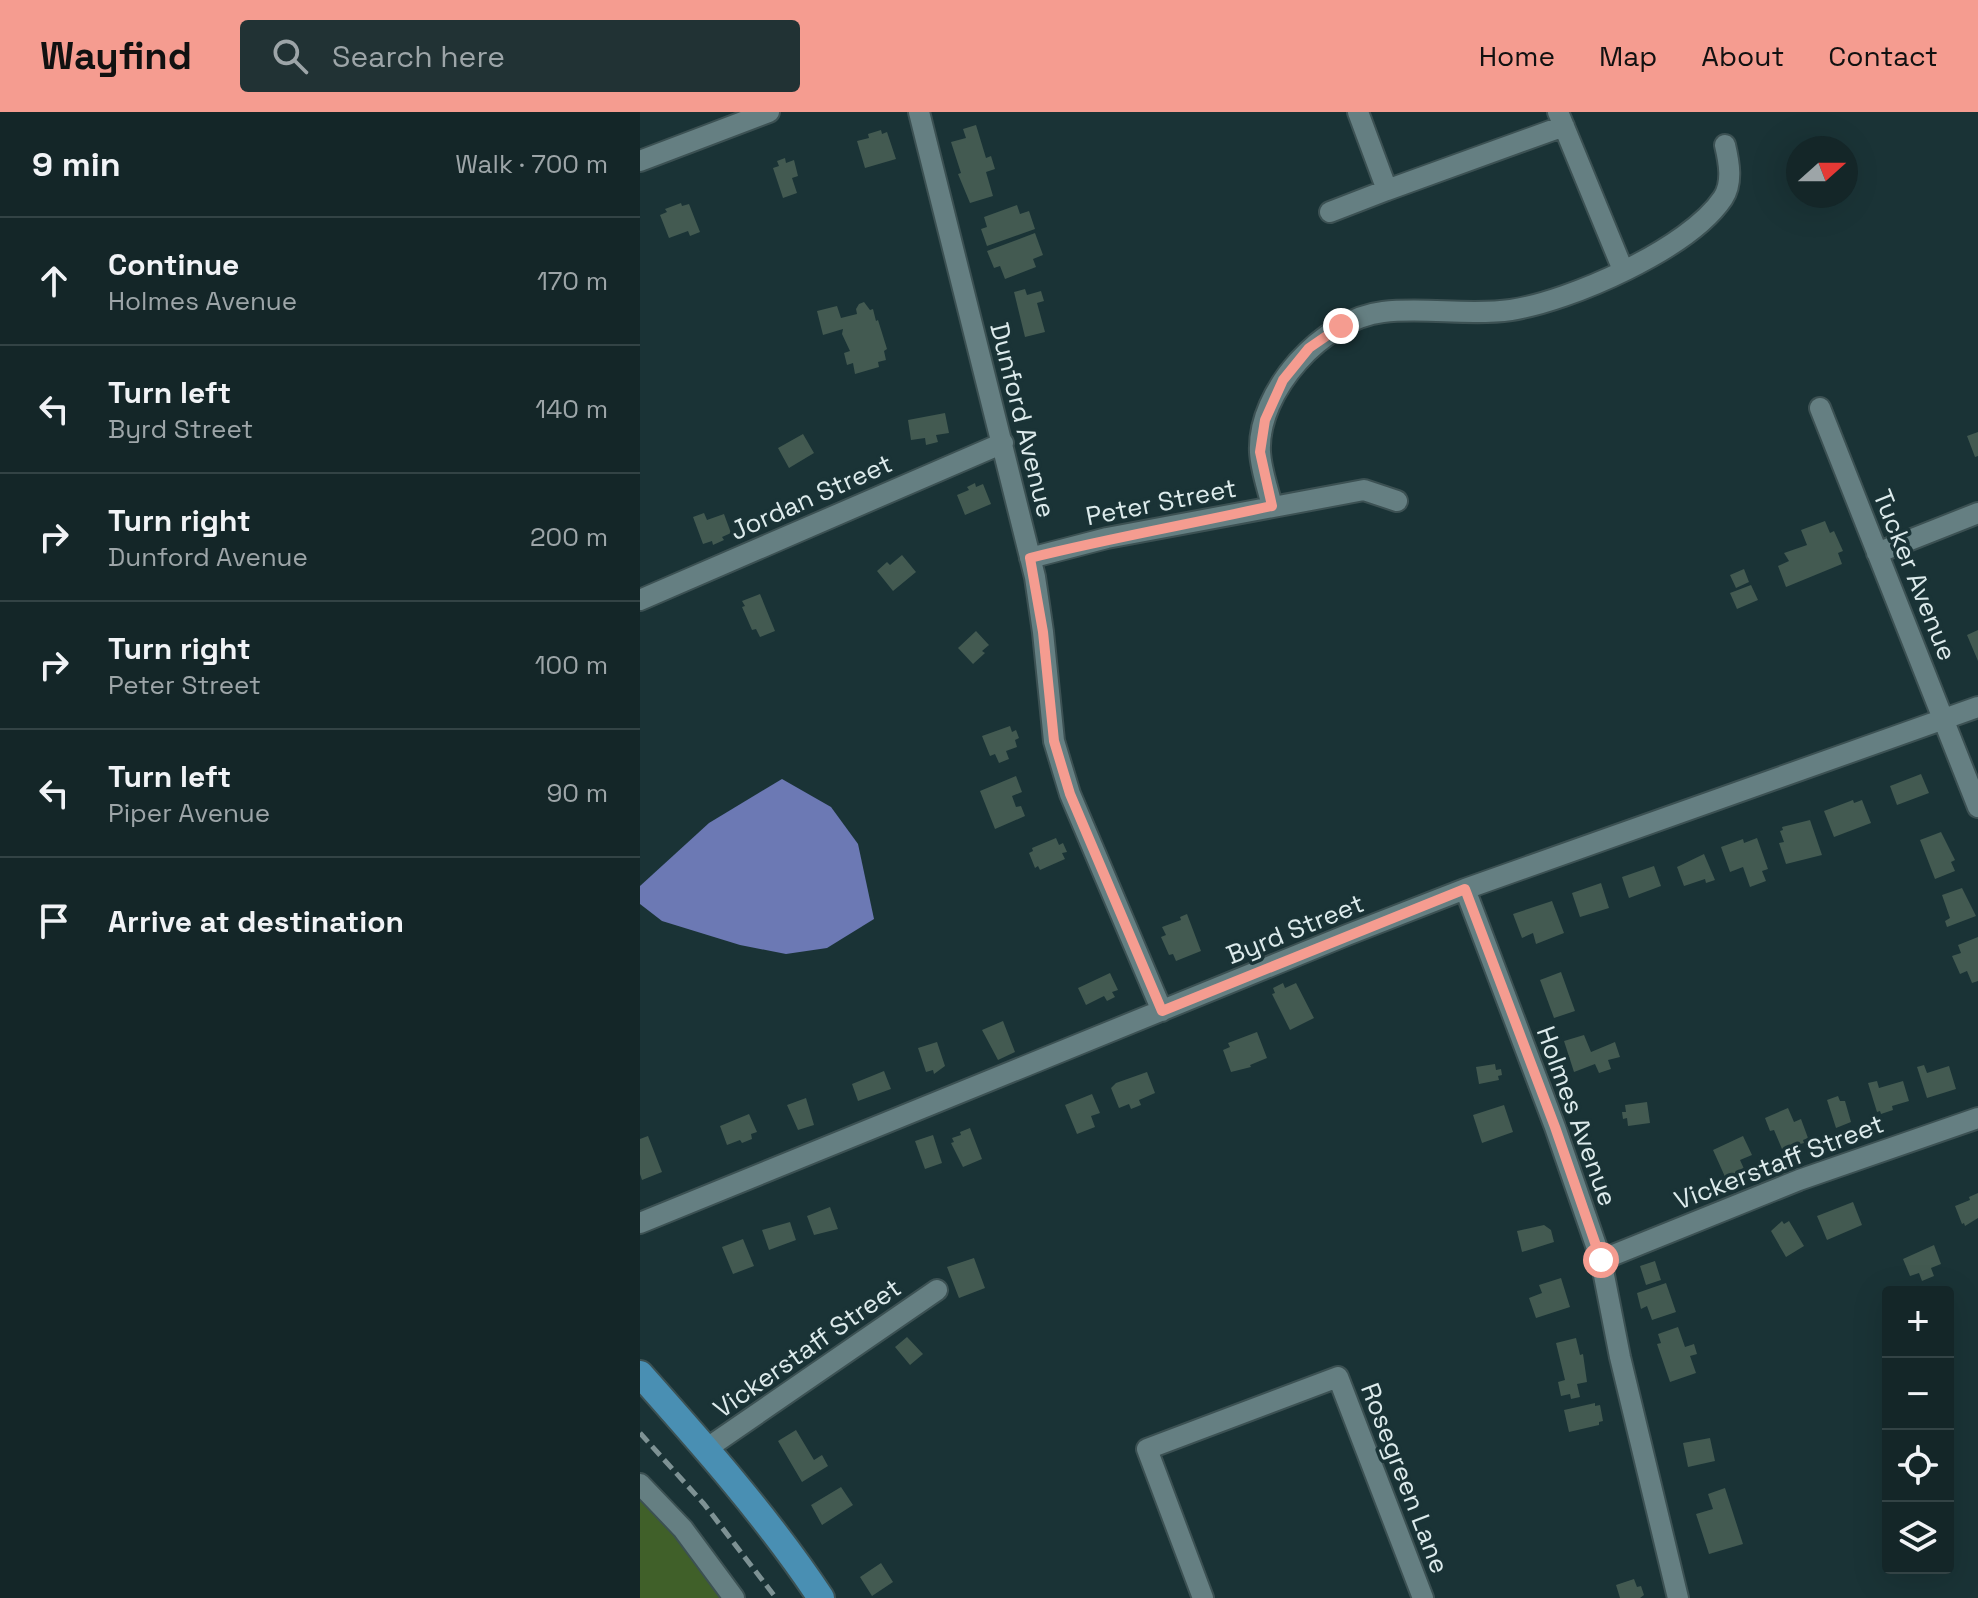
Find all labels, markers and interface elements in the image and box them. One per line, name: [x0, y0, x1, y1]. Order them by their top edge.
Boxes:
search box: [240, 20, 800, 92]
text: Wayfind: [40, 32, 192, 80]
icon: search: [268, 34, 312, 78]
text: Search here: [332, 37, 505, 76]
text: Home: [1479, 38, 1555, 74]
text: Map: [1599, 38, 1657, 74]
text: About: [1701, 38, 1784, 74]
text: Contact: [1828, 38, 1938, 74]
north arrow: [1786, 136, 1858, 208]
text: 9 min: [32, 143, 121, 186]
text: Walk · 700 m: [455, 147, 608, 181]
text: Continue: [108, 245, 239, 284]
icon: ahead: [32, 259, 76, 303]
text: 170 m: [537, 264, 608, 298]
text: Holmes Avenue: [108, 284, 297, 318]
route end: [1323, 308, 1359, 344]
street label: Dunford Avenue: [982, 319, 1064, 521]
text: Turn left: [108, 373, 231, 412]
icon: left: [32, 387, 76, 431]
text: 140 m: [535, 392, 608, 426]
text: Byrd Street: [108, 412, 253, 446]
street label: Jordan Street: [725, 446, 897, 548]
street label: Peter Street: [1083, 471, 1239, 533]
street label: Tucker Avenue: [1865, 485, 1965, 665]
text: Turn right: [108, 501, 251, 540]
icon: right: [32, 515, 76, 559]
text: 200 m: [530, 520, 608, 554]
text: Dunford Avenue: [108, 540, 308, 574]
text: Turn right: [108, 629, 251, 668]
icon: right: [32, 643, 76, 687]
text: 100 m: [535, 648, 608, 682]
text: Peter Street: [108, 668, 261, 702]
text: Turn left: [108, 757, 231, 796]
icon: left: [32, 771, 76, 815]
text: 90 m: [546, 776, 608, 810]
text: Piper Avenue: [108, 796, 270, 830]
street label: Byrd Street: [1221, 886, 1369, 972]
icon: arrive: [32, 899, 76, 943]
text: Arrive at destination: [108, 902, 404, 941]
street label: Holmes Avenue: [1529, 1021, 1625, 1211]
street label: Vickerstaff Street: [1669, 1106, 1889, 1218]
route start: [1583, 1242, 1619, 1278]
street label: Vickerstaff Street: [706, 1271, 908, 1425]
map controls: [1882, 1286, 1954, 1574]
button: +: [1882, 1286, 1954, 1358]
button: −: [1882, 1358, 1954, 1430]
street label: Rosegreen Lane: [1353, 1378, 1457, 1578]
button: locate: [1882, 1430, 1954, 1502]
button: layers: [1882, 1502, 1954, 1574]

